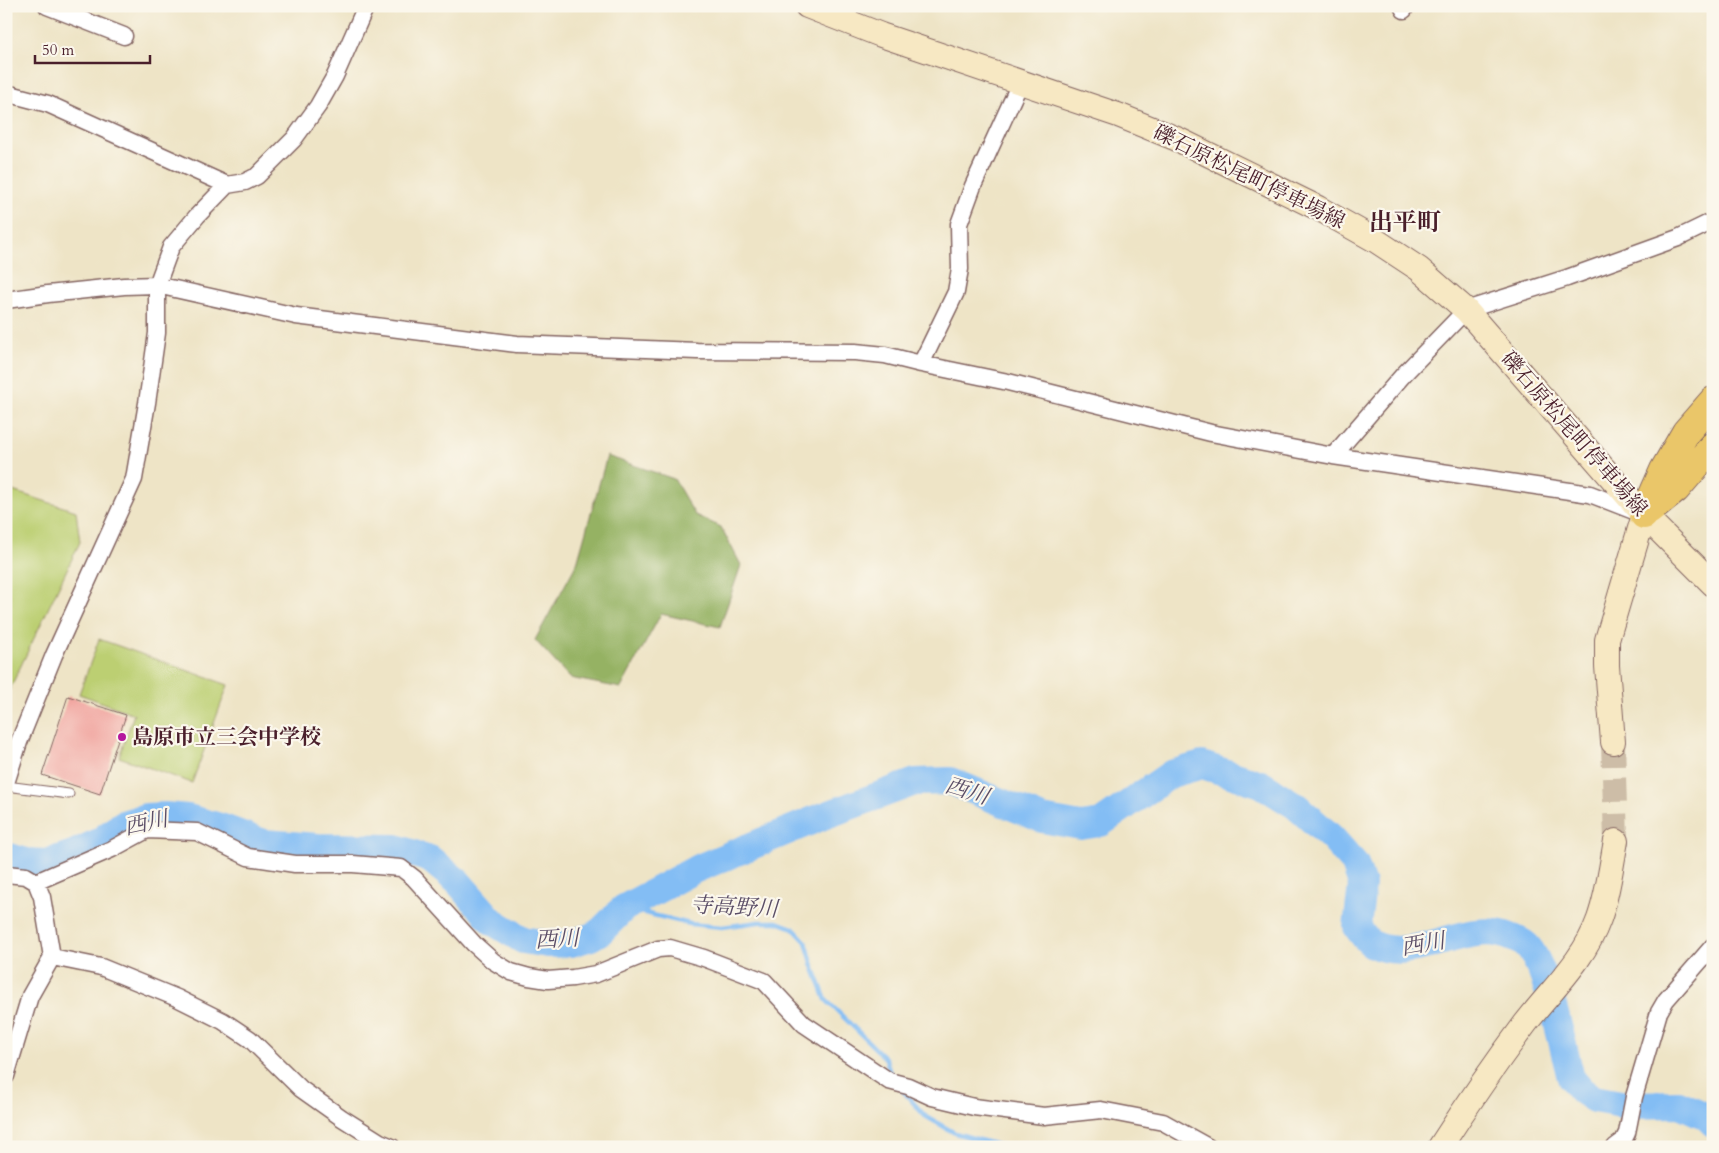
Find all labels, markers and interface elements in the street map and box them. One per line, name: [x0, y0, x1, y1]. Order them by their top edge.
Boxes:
scale bar: [35, 32, 150, 64]
text: 50 m: [42, 40, 74, 60]
street label: 礫石原松尾町停車場線: [1148, 118, 1350, 236]
district label: 出平町: [1369, 206, 1441, 239]
street label: 礫石原松尾町停車場線: [1494, 345, 1654, 523]
place label: 島原市立三会中学校: [132, 723, 321, 752]
marker: 島原市立三会中学校: [116, 731, 128, 743]
water label: 西川: [942, 770, 994, 812]
water label: 西川: [121, 803, 173, 842]
water label: 寺高野川: [689, 890, 781, 924]
water label: 西川: [534, 923, 582, 955]
water label: 西川: [1399, 925, 1449, 963]

